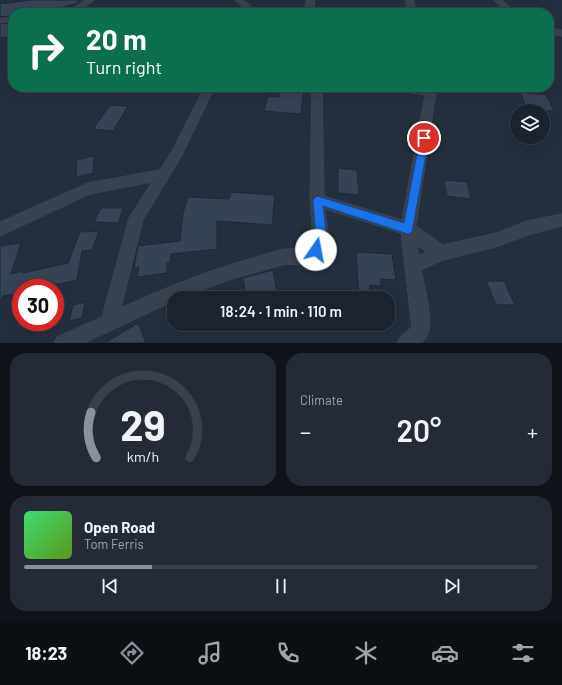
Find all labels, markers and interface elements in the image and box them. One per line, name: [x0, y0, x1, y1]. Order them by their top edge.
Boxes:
text: 20 m: [86, 22, 147, 56]
icon: right: [20, 24, 72, 76]
text: Turn right: [86, 56, 162, 78]
map controls: [510, 104, 550, 144]
button: layers: [510, 104, 550, 144]
pin: [407, 121, 441, 155]
icon: arrive: [413, 127, 435, 149]
position arrow: [295, 229, 337, 271]
speed limit sign: 30: [12, 279, 64, 331]
text: 18:24 · 1 min · 110 m: [220, 302, 342, 320]
text: Climate: [300, 392, 343, 408]
text: 29: [120, 398, 166, 448]
text: 20°: [397, 412, 441, 448]
text: −: [300, 418, 311, 444]
text: +: [527, 418, 538, 444]
text: km/h: [127, 447, 159, 464]
text: Open Road: [84, 518, 155, 536]
text: Tom Ferris: [84, 536, 144, 552]
icon: previous: [99, 575, 121, 597]
icon: pause: [270, 575, 292, 597]
icon: next: [441, 575, 463, 597]
icon: directions: [118, 639, 146, 667]
icon: music: [196, 639, 224, 667]
icon: phone: [274, 639, 302, 667]
icon: climate: [352, 639, 380, 667]
icon: car: [431, 639, 459, 667]
icon: filters: [509, 639, 537, 667]
text: 18:23: [25, 642, 67, 664]

